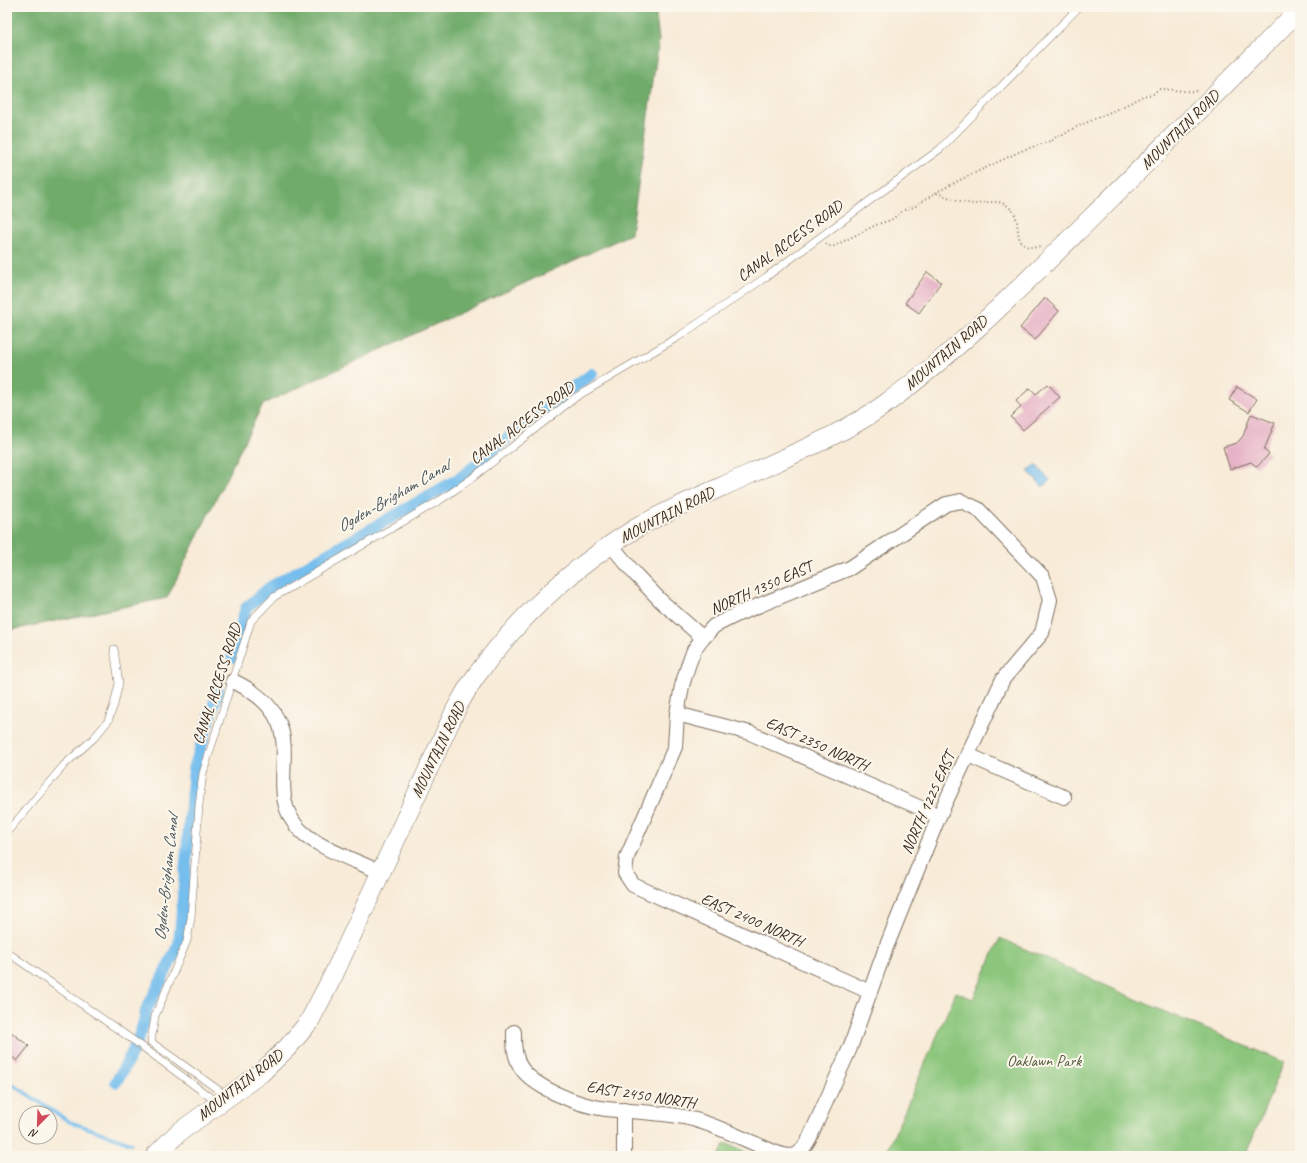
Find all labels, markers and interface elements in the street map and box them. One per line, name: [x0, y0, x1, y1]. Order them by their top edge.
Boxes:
street label: MOUNTAIN ROAD: [1136, 85, 1225, 174]
street label: CANAL ACCESS ROAD: [733, 195, 848, 286]
street label: MOUNTAIN ROAD: [900, 310, 993, 395]
street label: CANAL ACCESS ROAD: [466, 376, 580, 469]
water label: Ogden-Brigham Canal: [333, 452, 458, 536]
street label: MOUNTAIN ROAD: [616, 482, 719, 547]
street label: NORTH 1350 EAST: [707, 555, 819, 619]
street label: CANAL ACCESS ROAD: [188, 619, 246, 747]
street label: MOUNTAIN ROAD: [406, 697, 471, 801]
street label: EAST 2350 NORTH: [763, 713, 874, 777]
street label: NORTH 1225 EAST: [897, 745, 961, 857]
water label: Ogden-Brigham Canal: [149, 808, 184, 942]
street label: EAST 2400 NORTH: [698, 889, 809, 953]
street label: MOUNTAIN ROAD: [193, 1044, 288, 1125]
park label: Oaklawn Park: [1007, 1051, 1082, 1071]
street label: EAST 2450 NORTH: [585, 1077, 700, 1114]
north arrow: [18, 1105, 58, 1145]
text: N: [26, 1126, 40, 1142]

